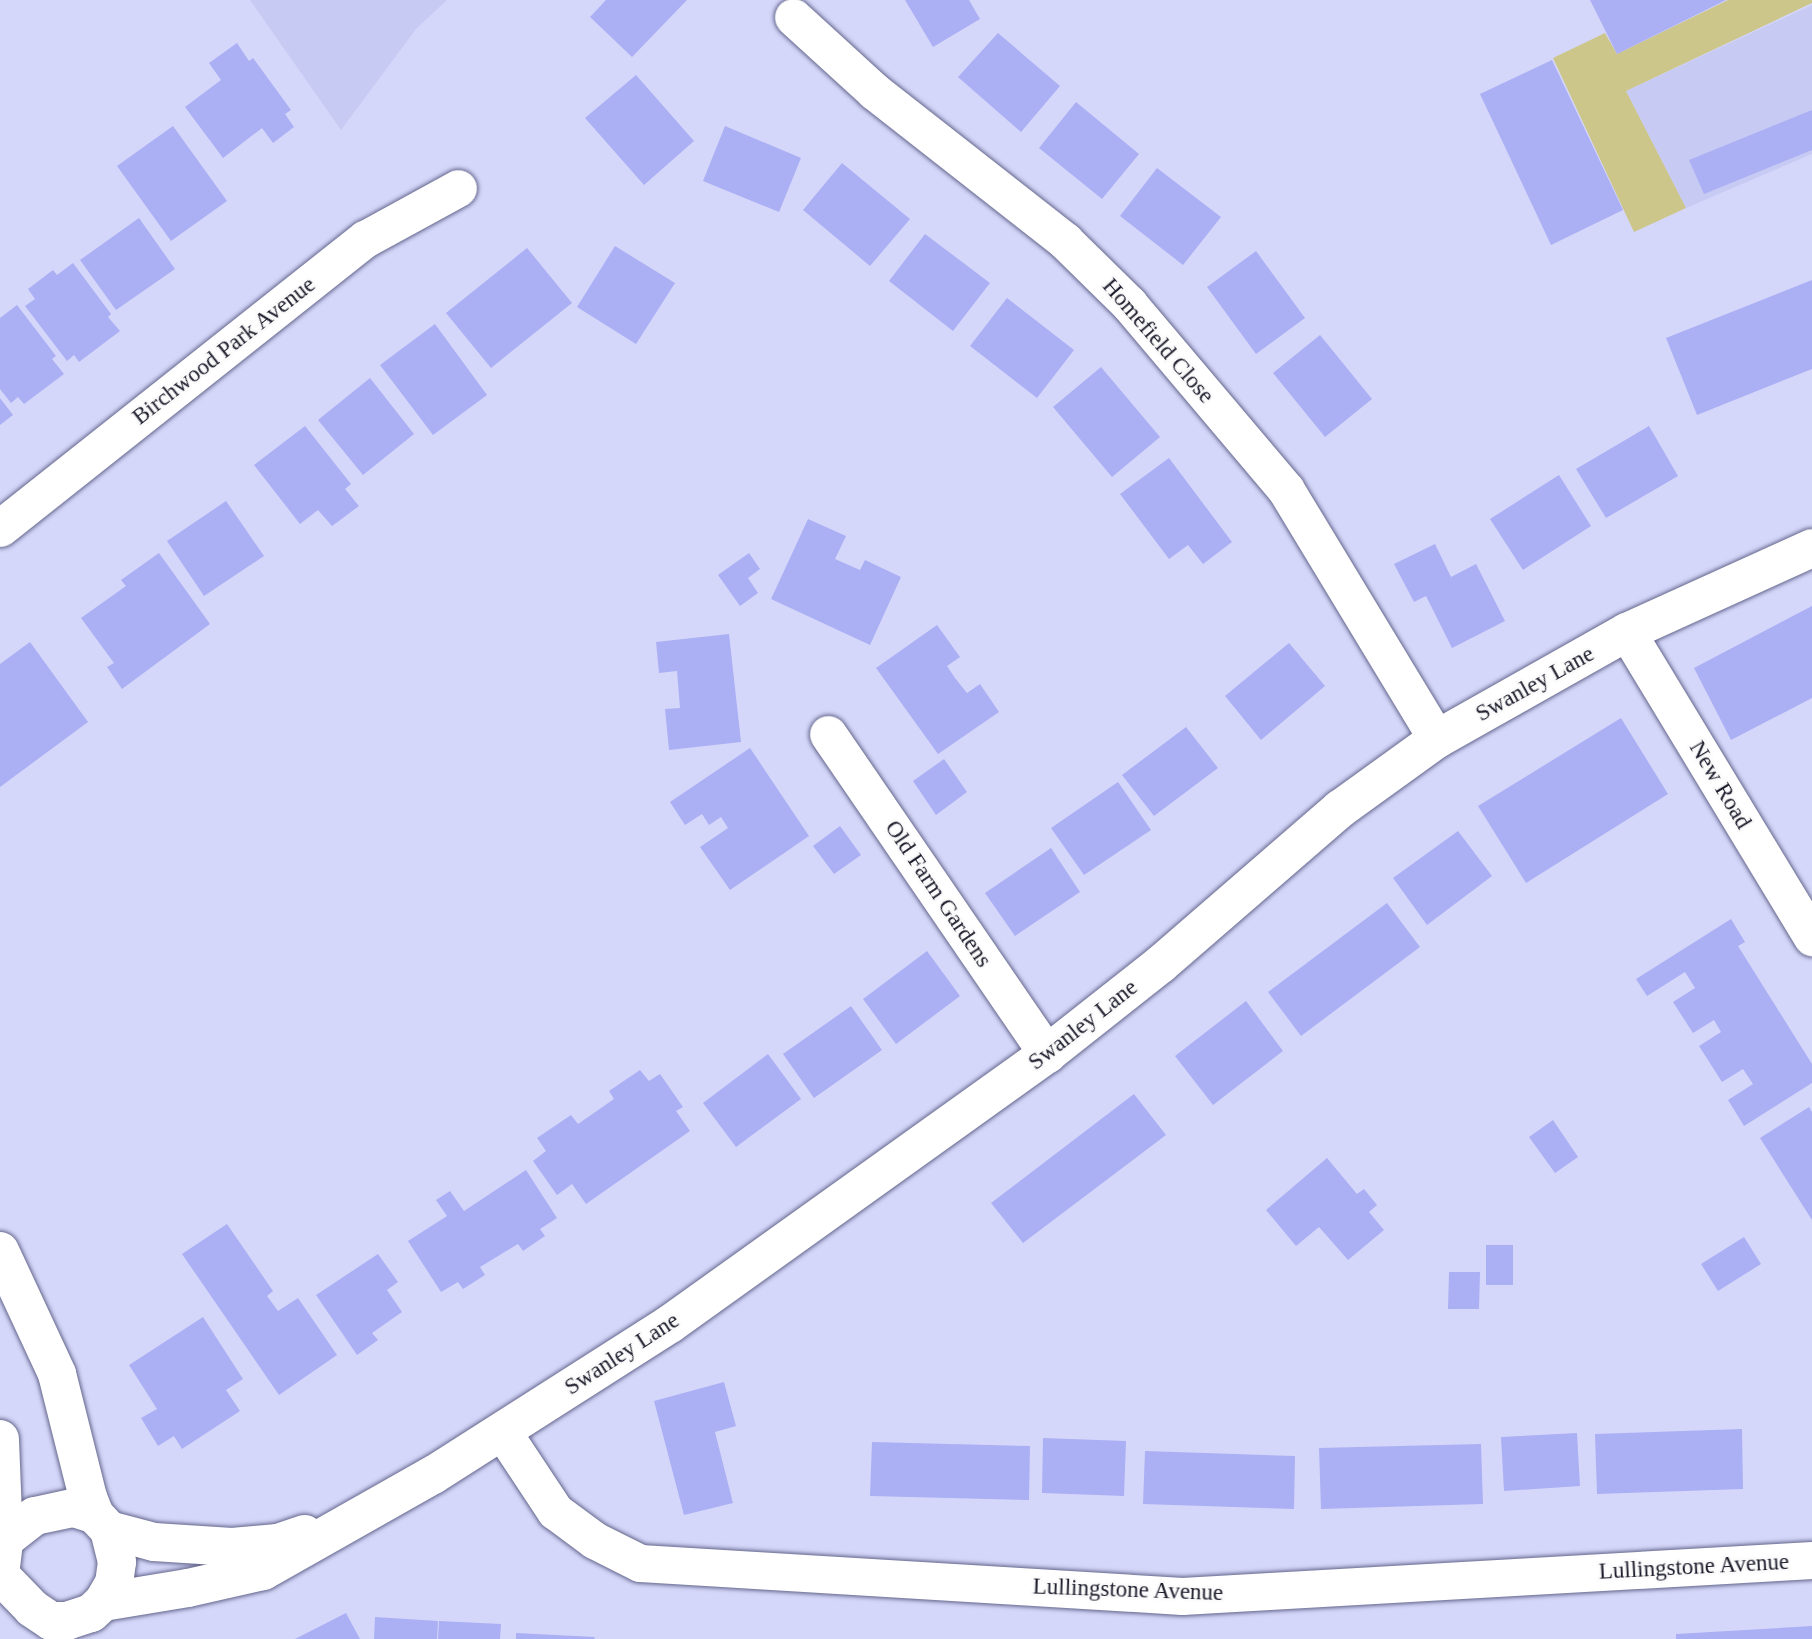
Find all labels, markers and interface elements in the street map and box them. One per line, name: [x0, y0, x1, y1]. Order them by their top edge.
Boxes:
street label: Birchwood Park Avenue: [127, 271, 321, 431]
street label: Homefield Close: [1096, 273, 1220, 409]
street label: Swanley Lane: [1471, 640, 1599, 728]
street label: New Road: [1683, 736, 1757, 834]
street label: Old Farm Gardens: [879, 815, 997, 973]
street label: Swanley Lane: [1023, 974, 1143, 1076]
street label: Swanley Lane: [560, 1307, 684, 1401]
street label: Lullingstone Avenue: [1597, 1548, 1791, 1586]
street label: Lullingstone Avenue: [1032, 1573, 1224, 1607]

